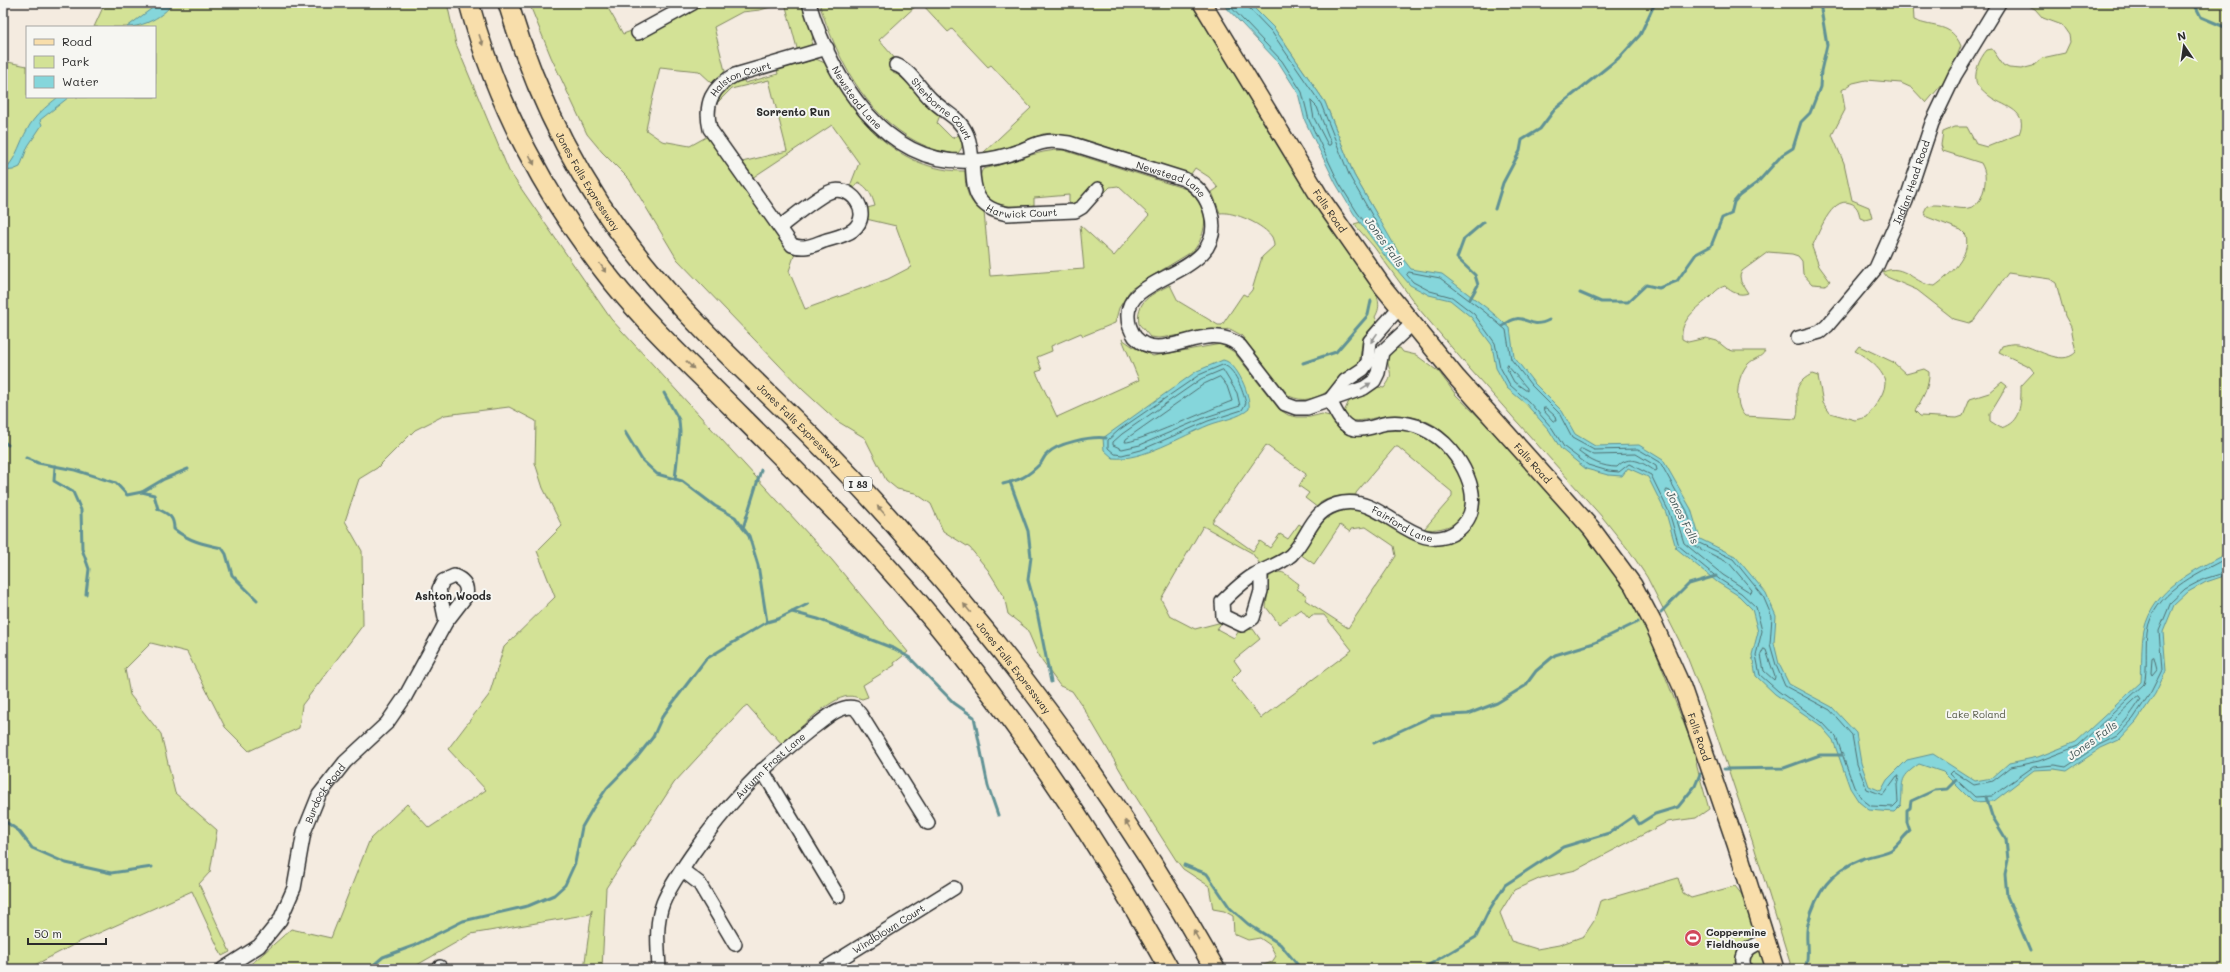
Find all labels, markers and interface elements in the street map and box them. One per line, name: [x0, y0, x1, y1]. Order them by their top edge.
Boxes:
legend: [26, 26, 156, 98]
north arrow: [2164, 26, 2204, 66]
text: N: [2176, 28, 2187, 44]
text: Road: [62, 33, 92, 49]
one-way arrow: [478, 35, 484, 47]
text: Park: [62, 53, 89, 69]
street label: Halston Court: [706, 58, 773, 99]
street label: Newstead Lane: [829, 63, 885, 132]
text: Water: [62, 73, 99, 89]
street label: Sherborne Court: [908, 74, 975, 142]
district label: Sorrento Run: [756, 104, 830, 119]
street label: Jones Falls Expressway: [553, 129, 623, 234]
street label: Indian Head Road: [1890, 138, 1933, 226]
one-way arrow: [529, 154, 535, 165]
street label: Newstead Lane: [1135, 157, 1209, 200]
street label: Falls Road: [1310, 187, 1350, 235]
street label: Harwick Court: [984, 200, 1058, 222]
water label: Jones Falls: [1362, 214, 1408, 270]
one-way arrow: [598, 263, 607, 274]
one-way arrow: [1370, 332, 1378, 343]
one-way arrow: [685, 360, 695, 370]
street label: Jones Falls Expressway: [754, 380, 845, 470]
one-way arrow: [1360, 382, 1372, 389]
street label: Falls Road: [1511, 440, 1555, 486]
road number: I 83: [844, 477, 872, 491]
water label: Jones Falls: [1663, 488, 1703, 546]
street label: Fairford Lane: [1369, 502, 1434, 545]
one-way arrow: [877, 505, 886, 515]
district label: Ashton Woods: [415, 588, 492, 603]
one-way arrow: [962, 602, 971, 613]
street label: Jones Falls Expressway: [973, 618, 1054, 716]
park label: Lake Roland: [1946, 707, 2006, 721]
street label: Falls Road: [1684, 711, 1714, 763]
water label: Jones Falls: [2064, 717, 2120, 763]
street label: Autumn Frost Lane: [732, 729, 808, 802]
street label: Burdock Road: [301, 761, 348, 825]
one-way arrow: [1124, 819, 1131, 830]
street label: Windblown Court: [850, 901, 927, 957]
scale bar: [28, 920, 106, 946]
text: 50 m: [34, 925, 62, 941]
place label: Coppermine Fieldhouse: [1706, 925, 1766, 951]
sports icon: Coppermine Fieldhouse: [1683, 928, 1703, 948]
one-way arrow: [1193, 929, 1200, 941]

